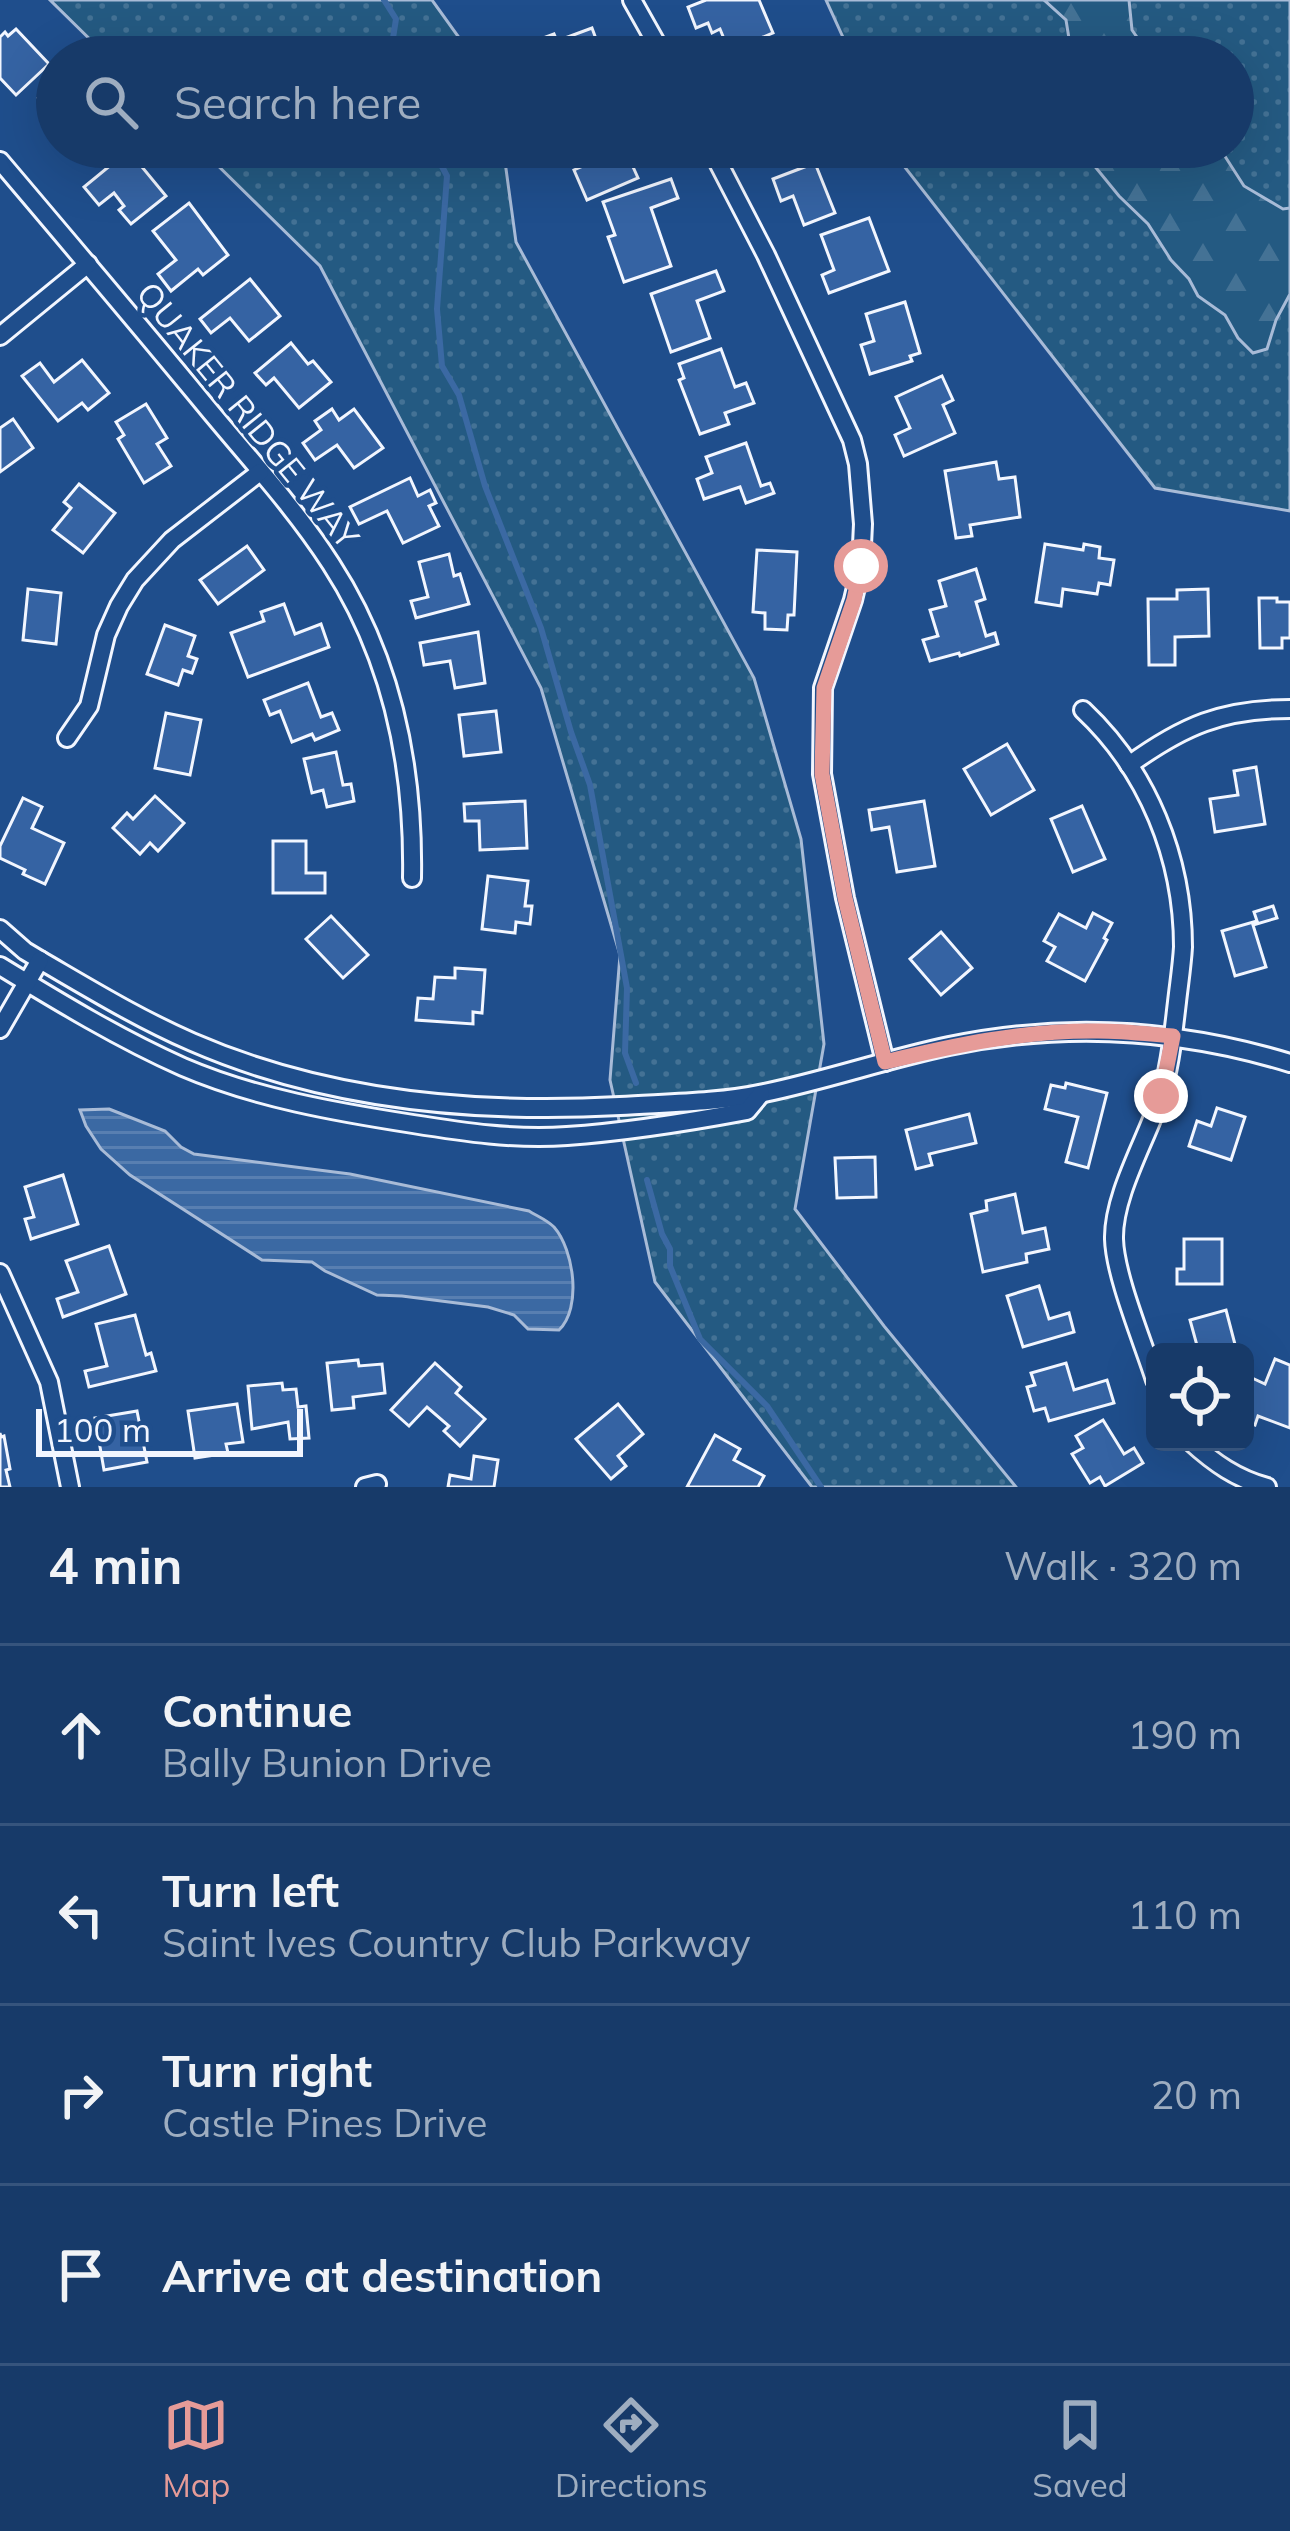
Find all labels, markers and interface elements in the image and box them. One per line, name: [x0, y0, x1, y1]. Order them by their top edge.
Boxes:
search box: [36, 36, 1254, 168]
icon: search: [78, 69, 144, 135]
text: Search here: [174, 74, 421, 130]
street label: QUAKER RIDGE WAY: [128, 273, 369, 557]
route start: [834, 539, 888, 593]
route end: [1134, 1069, 1188, 1123]
map controls: [1146, 1343, 1254, 1451]
button: locate: [1146, 1343, 1254, 1451]
scale bar: [36, 1403, 303, 1456]
text: 100 m: [54, 1409, 151, 1450]
text: 4 min: [48, 1533, 183, 1597]
text: Walk · 320 m: [1004, 1541, 1242, 1590]
text: Continue: [162, 1682, 352, 1738]
icon: ahead: [48, 1702, 114, 1768]
text: 190 m: [1127, 1710, 1242, 1759]
text: Bally Bunion Drive: [162, 1738, 492, 1787]
text: Turn left: [162, 1862, 339, 1918]
icon: left: [48, 1882, 114, 1948]
text: 110 m: [1127, 1890, 1242, 1939]
text: Saint Ives Country Club Parkway: [162, 1918, 751, 1967]
text: Turn right: [162, 2042, 372, 2098]
icon: right: [48, 2062, 114, 2128]
text: 20 m: [1151, 2070, 1242, 2119]
text: Castle Pines Drive: [162, 2098, 487, 2147]
icon: arrive: [48, 2242, 114, 2308]
text: Arrive at destination: [162, 2247, 602, 2303]
tab: Map: [162, 2392, 230, 2505]
tab: Directions: [555, 2392, 708, 2505]
tab: Saved: [1032, 2392, 1128, 2505]

